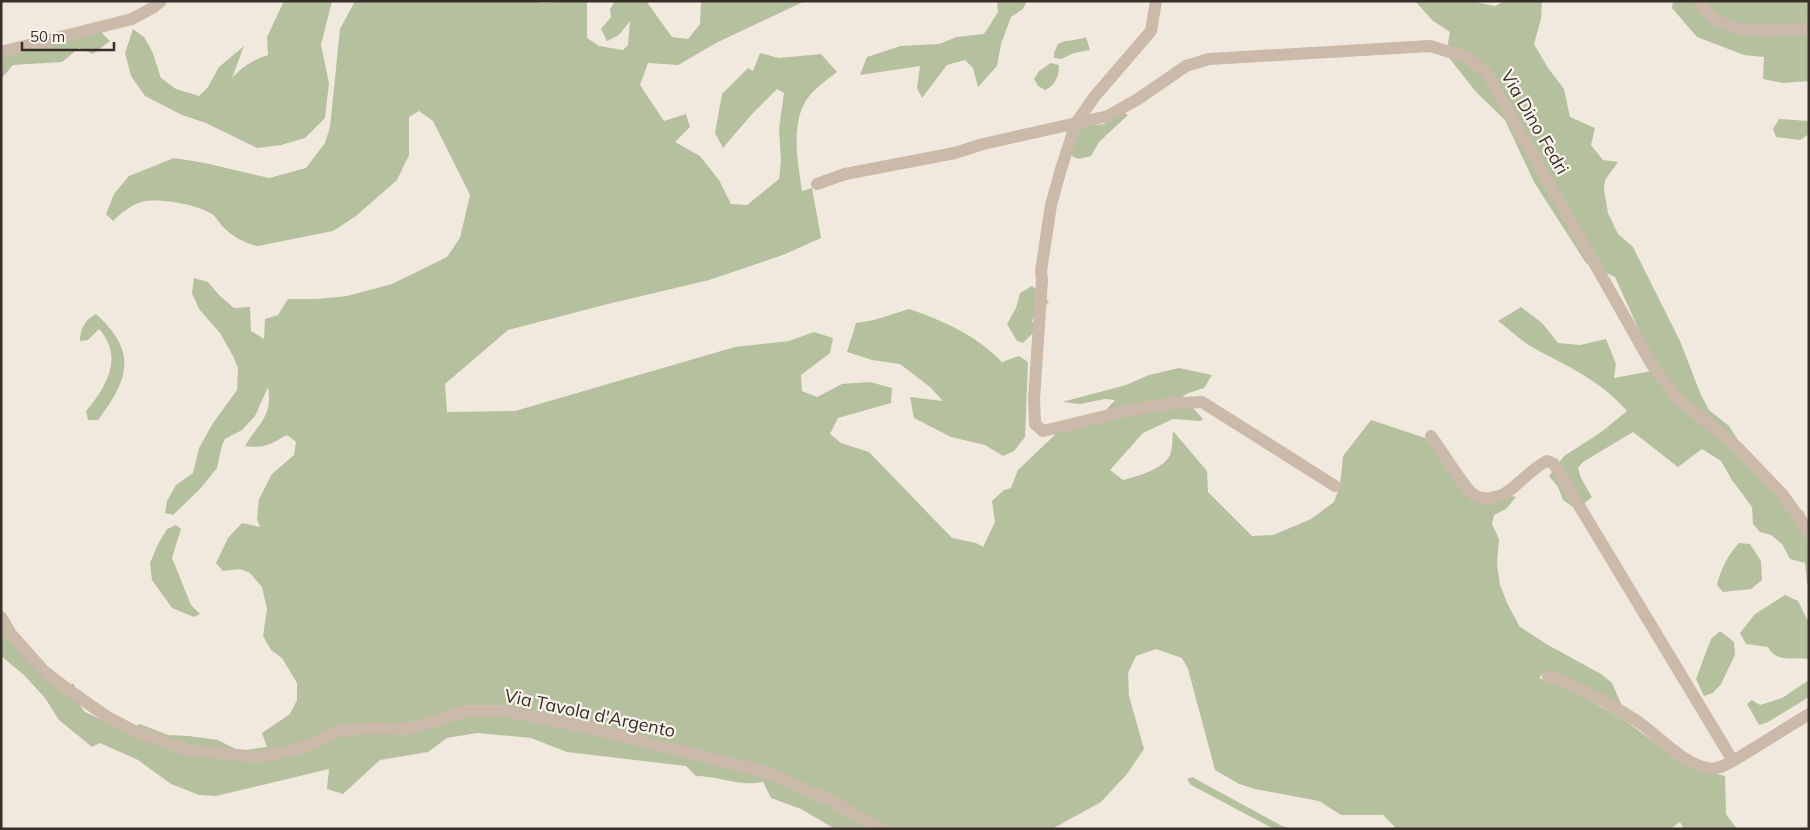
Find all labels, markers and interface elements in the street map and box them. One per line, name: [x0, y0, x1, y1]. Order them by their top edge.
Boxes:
scale bar: [22, 20, 115, 52]
text: 50 m: [30, 27, 65, 46]
street label: Via Dino Fedri: [1496, 66, 1574, 178]
street label: Via Tavola d'Argento: [502, 684, 678, 742]

